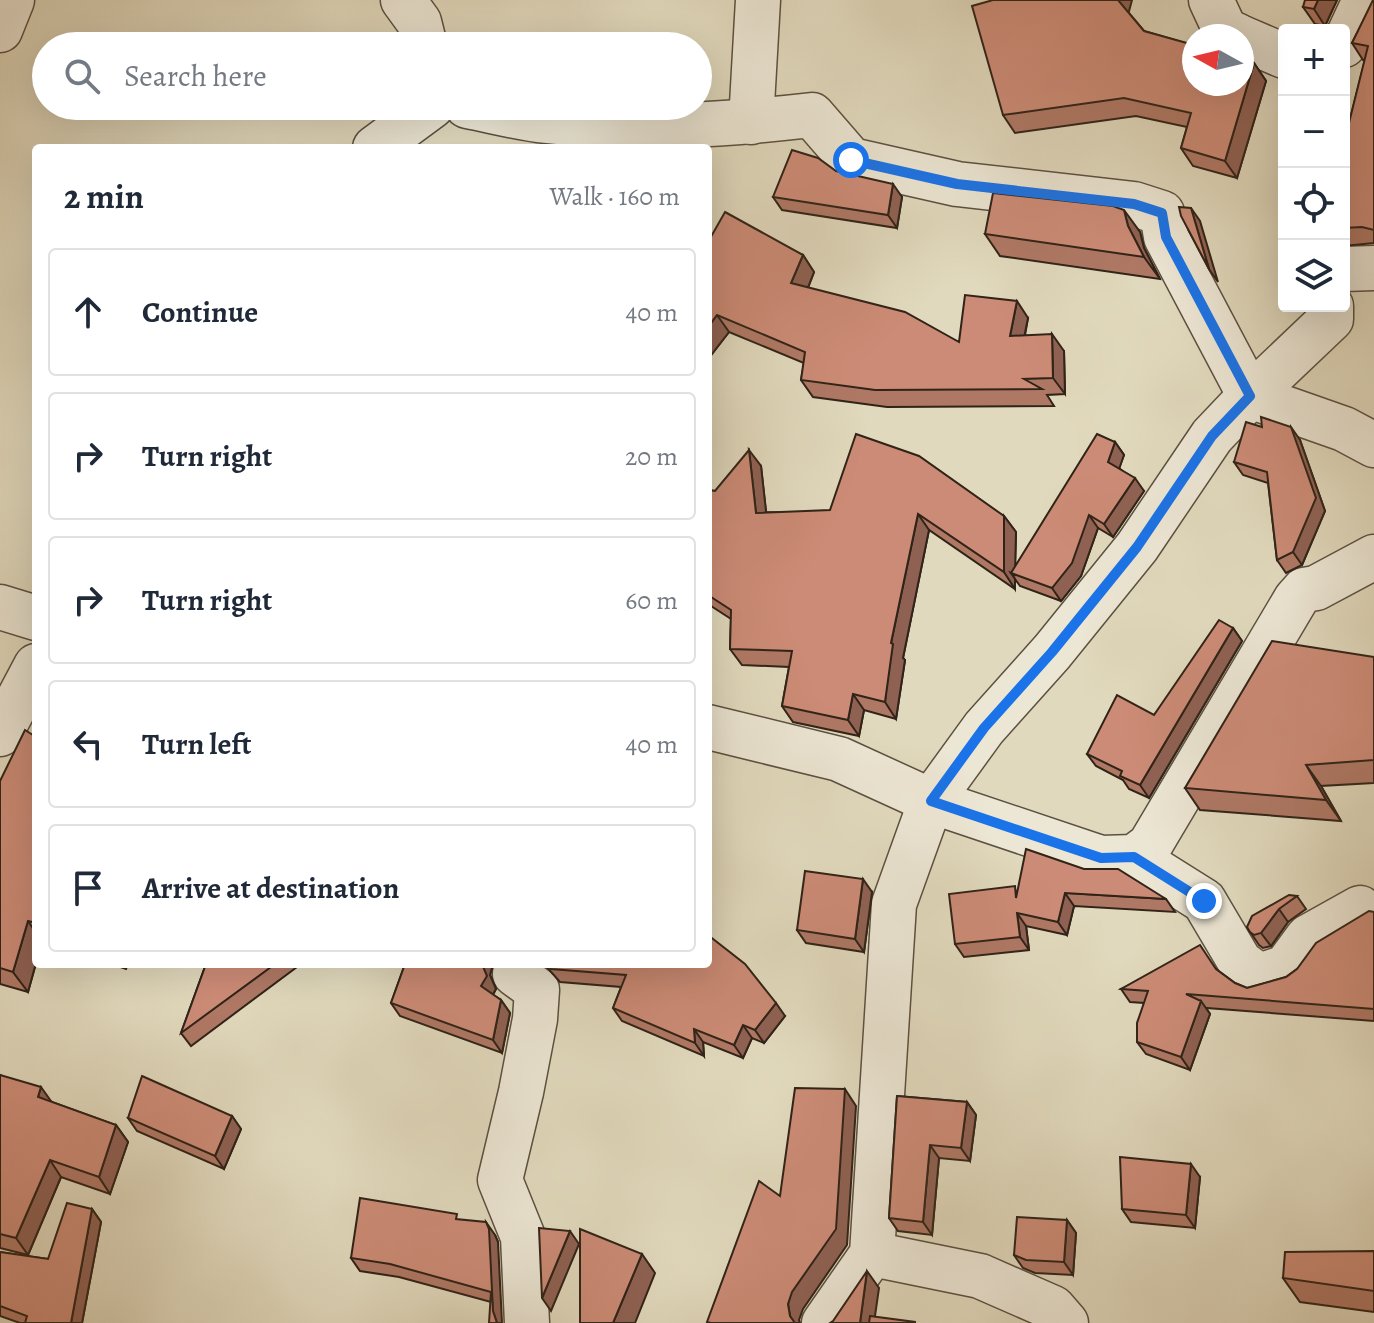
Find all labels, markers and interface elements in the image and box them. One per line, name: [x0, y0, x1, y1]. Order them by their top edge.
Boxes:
north arrow: [1182, 24, 1254, 96]
map controls: [1278, 24, 1350, 312]
button: +: [1278, 24, 1350, 96]
search box: [32, 32, 712, 120]
icon: search: [60, 54, 104, 98]
text: Search here: [124, 56, 267, 96]
button: −: [1278, 96, 1350, 168]
route start: [833, 142, 869, 178]
button: locate: [1278, 168, 1350, 240]
text: 2 min: [64, 173, 144, 220]
text: Walk · 160 m: [549, 179, 680, 214]
button: layers: [1278, 240, 1350, 312]
icon: ahead: [66, 290, 110, 334]
text: Continue: [142, 292, 258, 332]
text: 40 m: [626, 295, 678, 330]
icon: right: [66, 434, 110, 478]
text: Turn right: [142, 436, 272, 476]
text: 20 m: [625, 439, 678, 474]
icon: right: [66, 578, 110, 622]
text: Turn right: [142, 580, 272, 620]
text: 60 m: [625, 583, 678, 618]
icon: left: [66, 722, 110, 766]
text: Turn left: [142, 724, 251, 764]
text: 40 m: [626, 727, 678, 762]
icon: arrive: [66, 866, 110, 910]
text: Arrive at destination: [142, 868, 399, 908]
route end: [1186, 883, 1222, 919]

